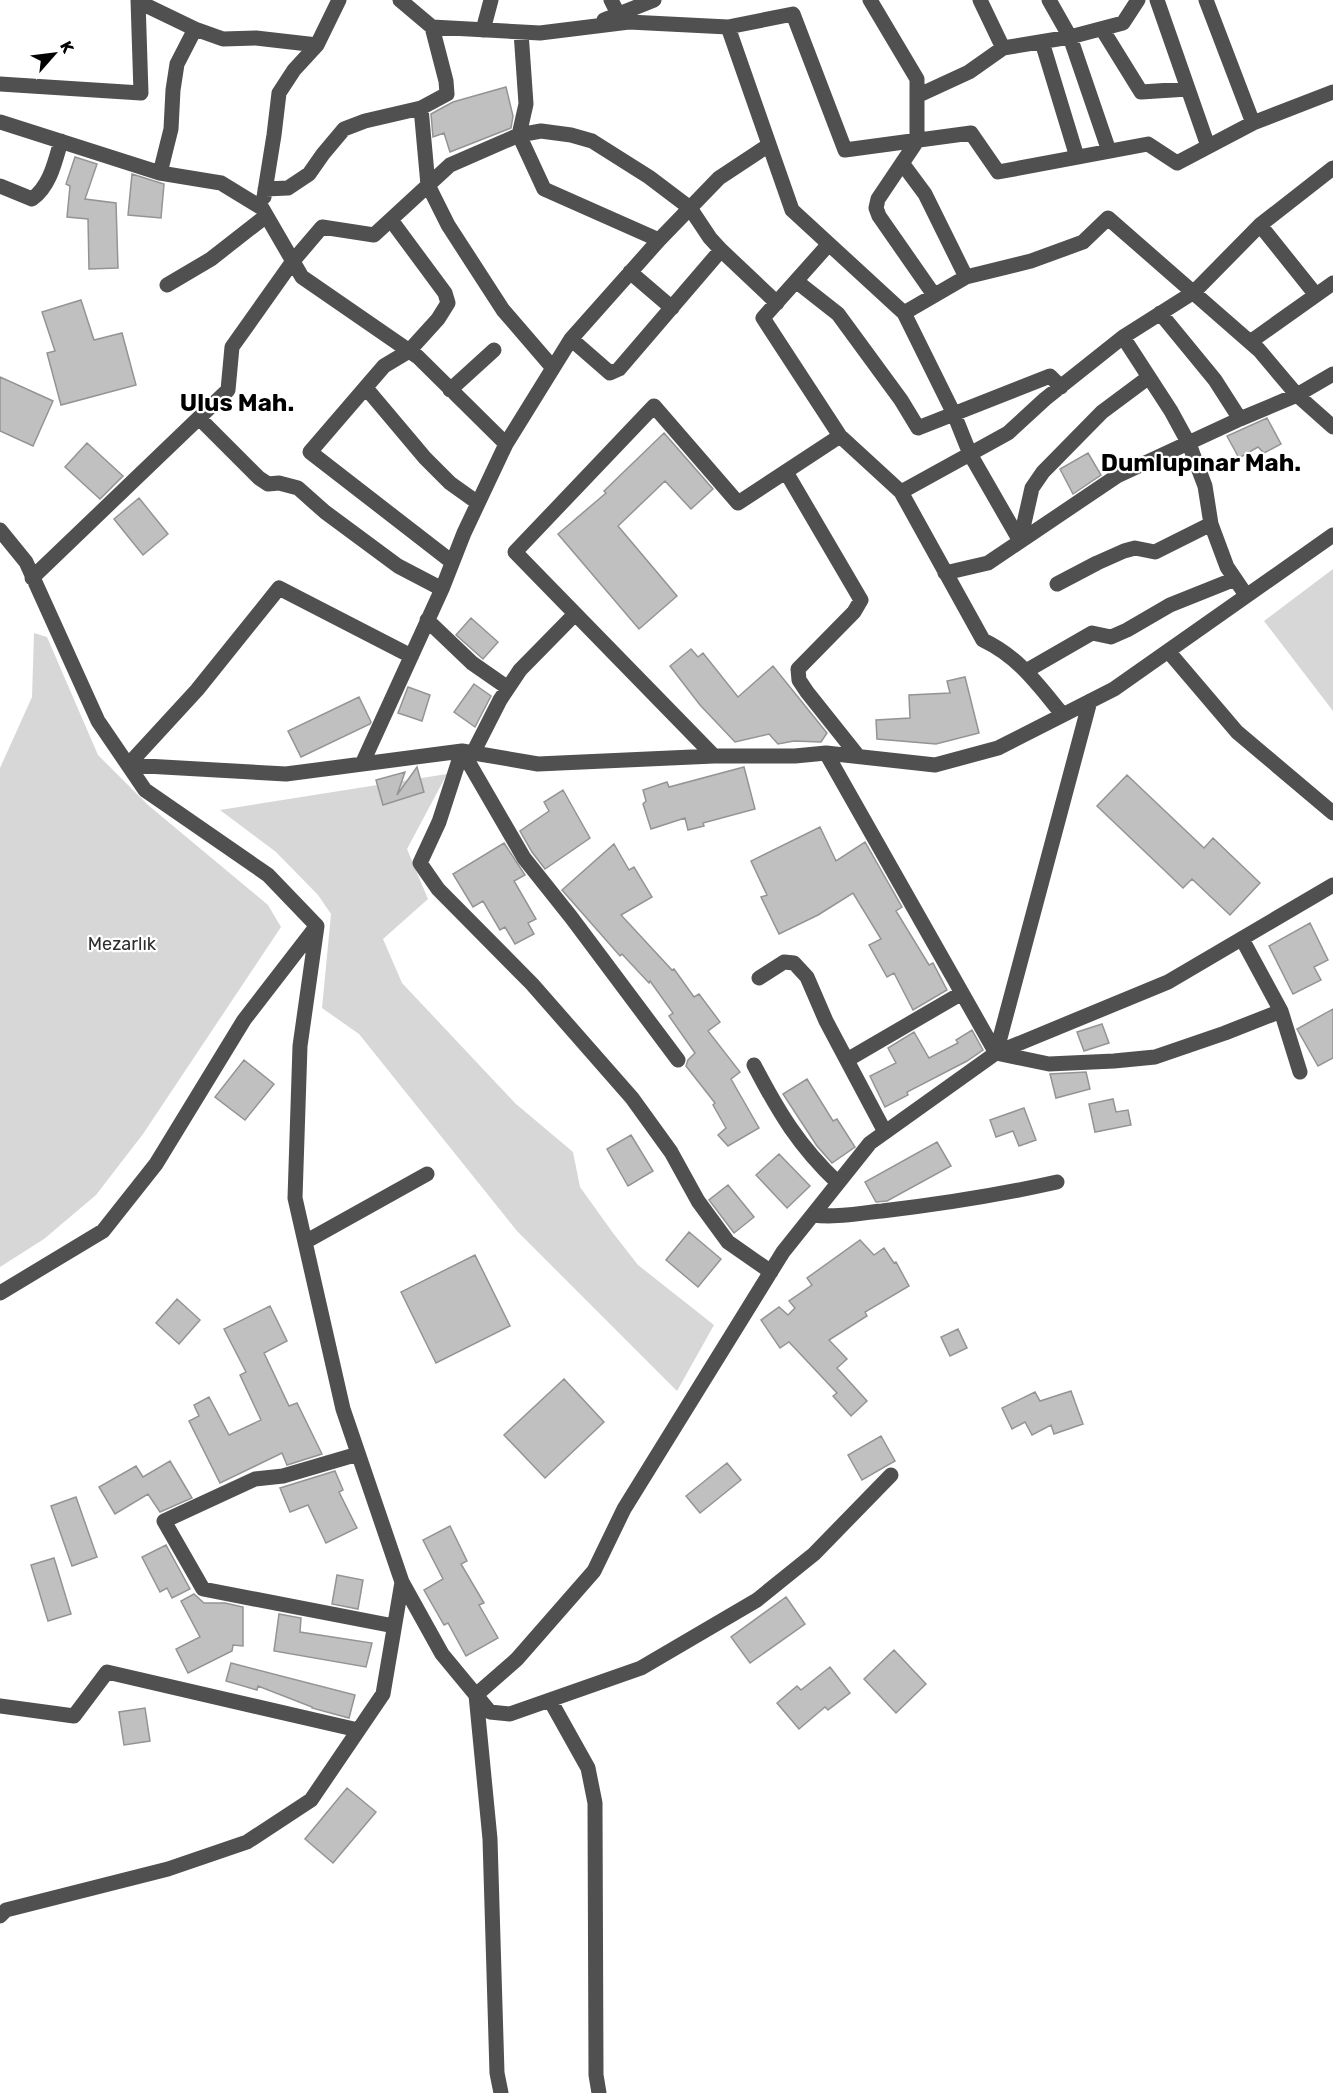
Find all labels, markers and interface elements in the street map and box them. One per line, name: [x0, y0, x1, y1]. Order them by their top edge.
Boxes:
north arrow: [24, 24, 84, 84]
text: K: [56, 38, 78, 57]
district label: Ulus Mah.: [180, 389, 294, 417]
district label: Dumlupınar Mah.: [1101, 449, 1301, 477]
park label: Mezarlık: [88, 933, 157, 955]

